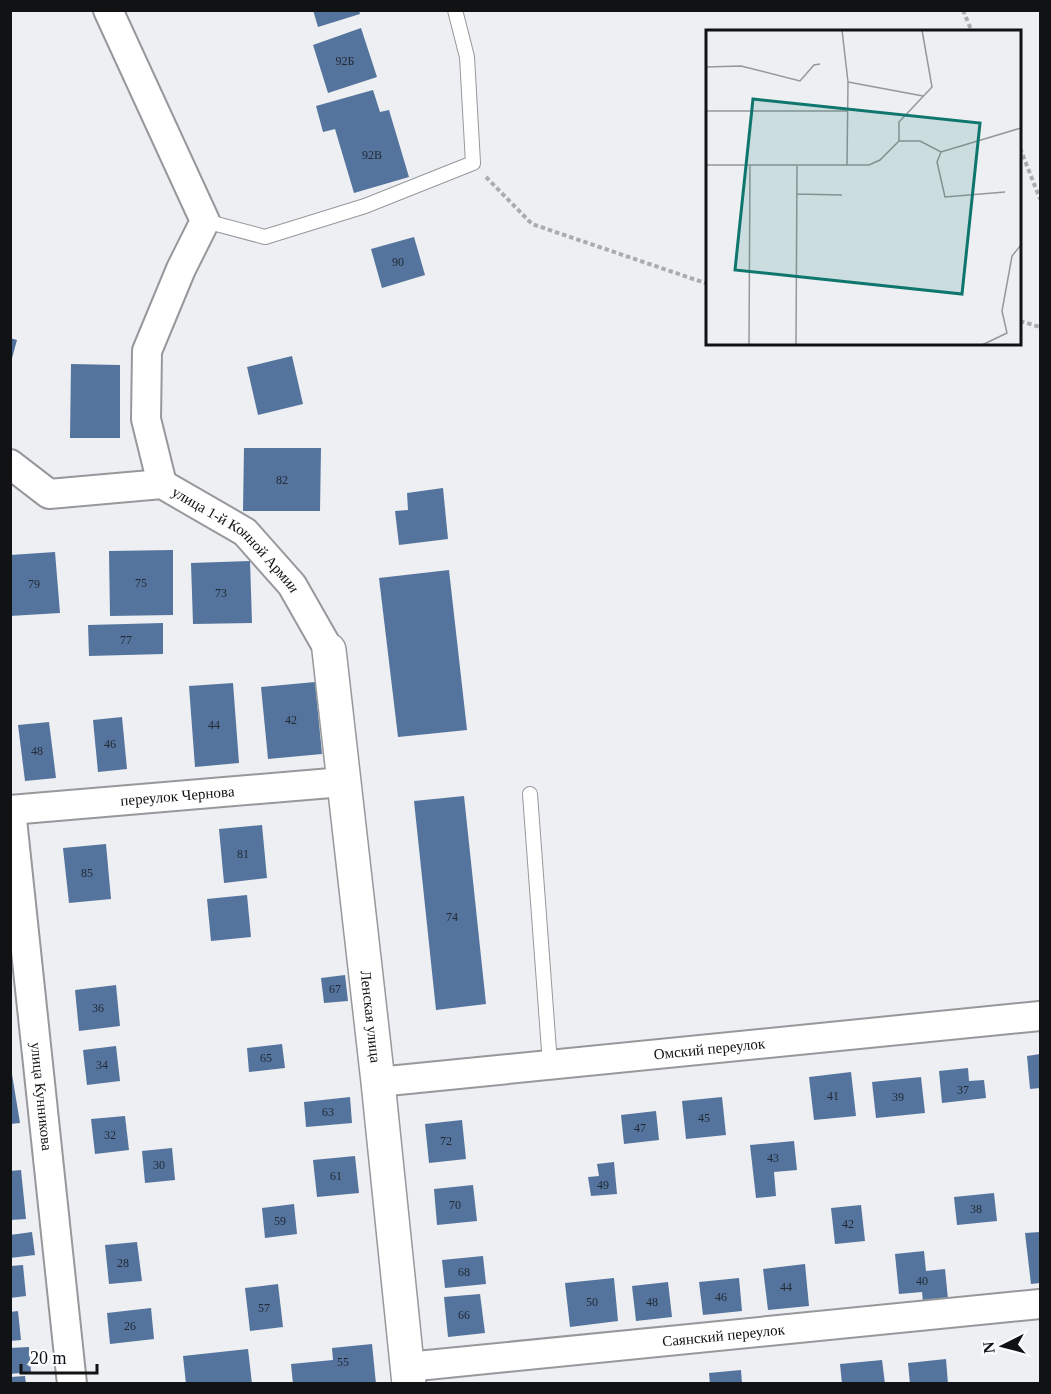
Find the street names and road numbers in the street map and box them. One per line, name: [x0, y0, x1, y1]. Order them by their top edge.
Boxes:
street label: улица 1-й Конной Армии: [169, 484, 302, 595]
street label: переулок Чернова: [120, 783, 235, 809]
street label: Ленская улица: [357, 970, 384, 1064]
street label: Омский переулок: [653, 1035, 766, 1062]
street label: улица Кунникова: [28, 1041, 55, 1152]
street label: Саянский переулок: [661, 1321, 786, 1350]

